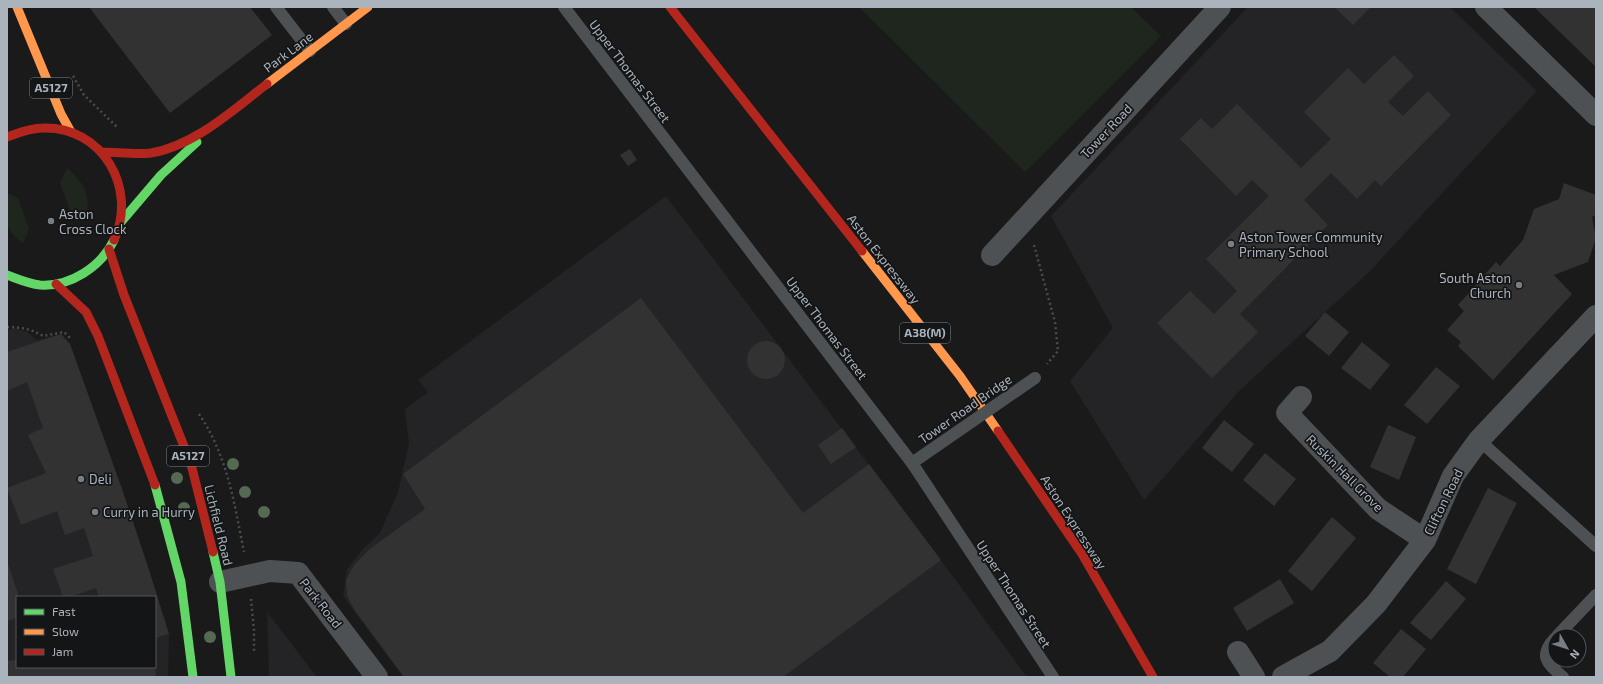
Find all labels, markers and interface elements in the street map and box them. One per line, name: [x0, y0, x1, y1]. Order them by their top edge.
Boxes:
street label: Upper Thomas Street: [586, 16, 674, 126]
street label: Park Lane: [260, 28, 316, 76]
road number: A5127: [30, 78, 72, 98]
street label: Tower Road: [1077, 100, 1135, 162]
place label: Aston Cross Clock: [59, 206, 127, 237]
street label: Aston Expressway: [844, 211, 924, 307]
marker: Aston Cross Clock: [46, 216, 56, 226]
place label: Aston Tower Community Primary School: [1239, 229, 1383, 260]
marker: Aston Tower Community Primary School: [1226, 239, 1236, 249]
place label: South Aston Church: [1439, 270, 1511, 301]
street label: Upper Thomas Street: [783, 273, 871, 383]
marker: South Aston Church: [1514, 280, 1524, 290]
road number: A38(M): [900, 323, 950, 343]
street label: Tower Road Bridge: [915, 371, 1015, 447]
street label: Ruskin Hall Grove: [1303, 431, 1387, 515]
road number: A5127: [167, 446, 209, 466]
street label: Clifton Road: [1420, 466, 1466, 538]
place label: Deli: [89, 471, 112, 487]
street label: Aston Expressway: [1038, 472, 1110, 572]
marker: Deli: [76, 474, 86, 484]
street label: Lichfield Road: [201, 483, 237, 567]
place label: Curry in a Hurry: [103, 504, 195, 520]
marker: Curry in a Hurry: [90, 507, 100, 517]
street label: Upper Thomas Street: [973, 537, 1055, 651]
street label: Park Road: [296, 575, 346, 631]
legend: [16, 596, 156, 668]
text: Fast: [52, 604, 76, 618]
text: Slow: [52, 624, 79, 638]
north arrow: [1547, 628, 1587, 668]
text: Jam: [52, 644, 73, 658]
text: N: [1568, 647, 1583, 662]

